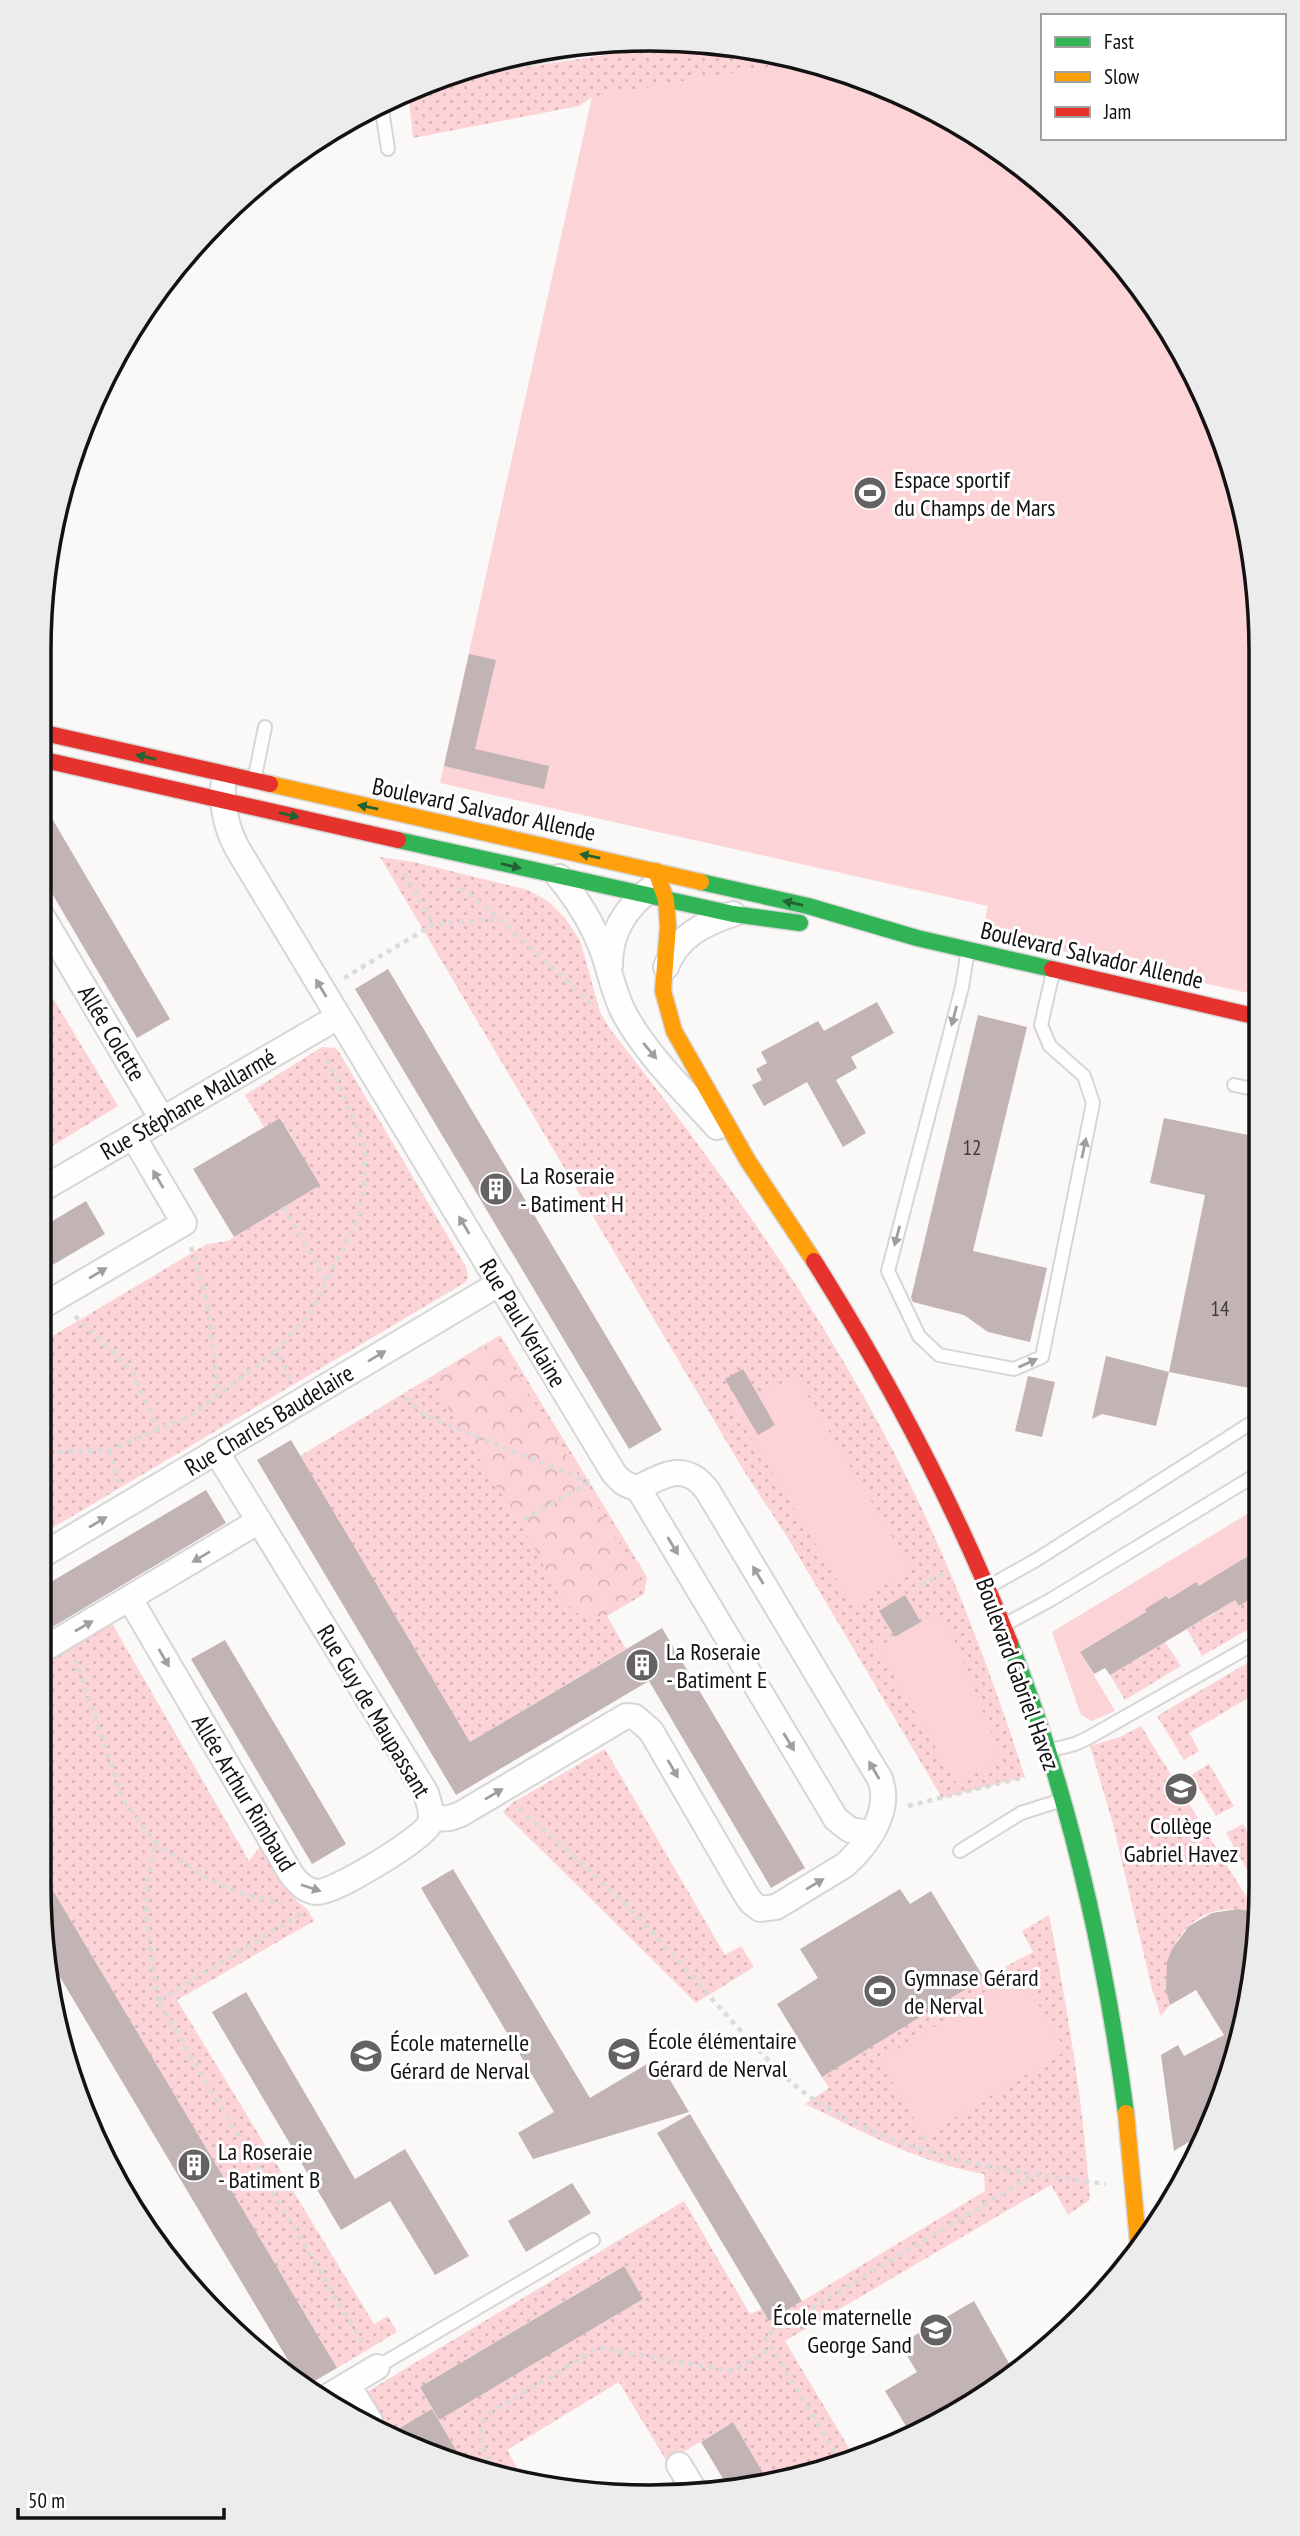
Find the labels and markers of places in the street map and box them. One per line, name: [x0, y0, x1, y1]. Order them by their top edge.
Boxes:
place label: Espace sportif du Champs de Mars: [894, 464, 1055, 523]
sports icon: Espace sportif du Champs de Mars: [851, 474, 889, 512]
place label: La Roseraie - Batiment H: [520, 1160, 624, 1219]
building icon: La Roseraie - Batiment H: [477, 1170, 515, 1208]
place label: La Roseraie - Batiment E: [666, 1636, 767, 1695]
building icon: La Roseraie - Batiment E: [623, 1646, 661, 1684]
school or university icon: Collège Gabriel Havez: [1162, 1770, 1200, 1808]
place label: Collège Gabriel Havez: [1124, 1810, 1238, 1869]
place label: Gymnase Gérard de Nerval: [904, 1962, 1039, 2021]
sports icon: Gymnase Gérard de Nerval: [861, 1972, 899, 2010]
place label: École élémentaire Gérard de Nerval: [648, 2025, 797, 2084]
place label: École maternelle Gérard de Nerval: [390, 2027, 530, 2086]
school or university icon: École élémentaire Gérard de Nerval: [605, 2035, 643, 2073]
school or university icon: École maternelle Gérard de Nerval: [347, 2037, 385, 2075]
place label: La Roseraie - Batiment B: [218, 2136, 320, 2195]
building icon: La Roseraie - Batiment B: [175, 2146, 213, 2184]
place label: École maternelle George Sand: [773, 2301, 912, 2360]
school or university icon: École maternelle George Sand: [917, 2311, 955, 2349]

